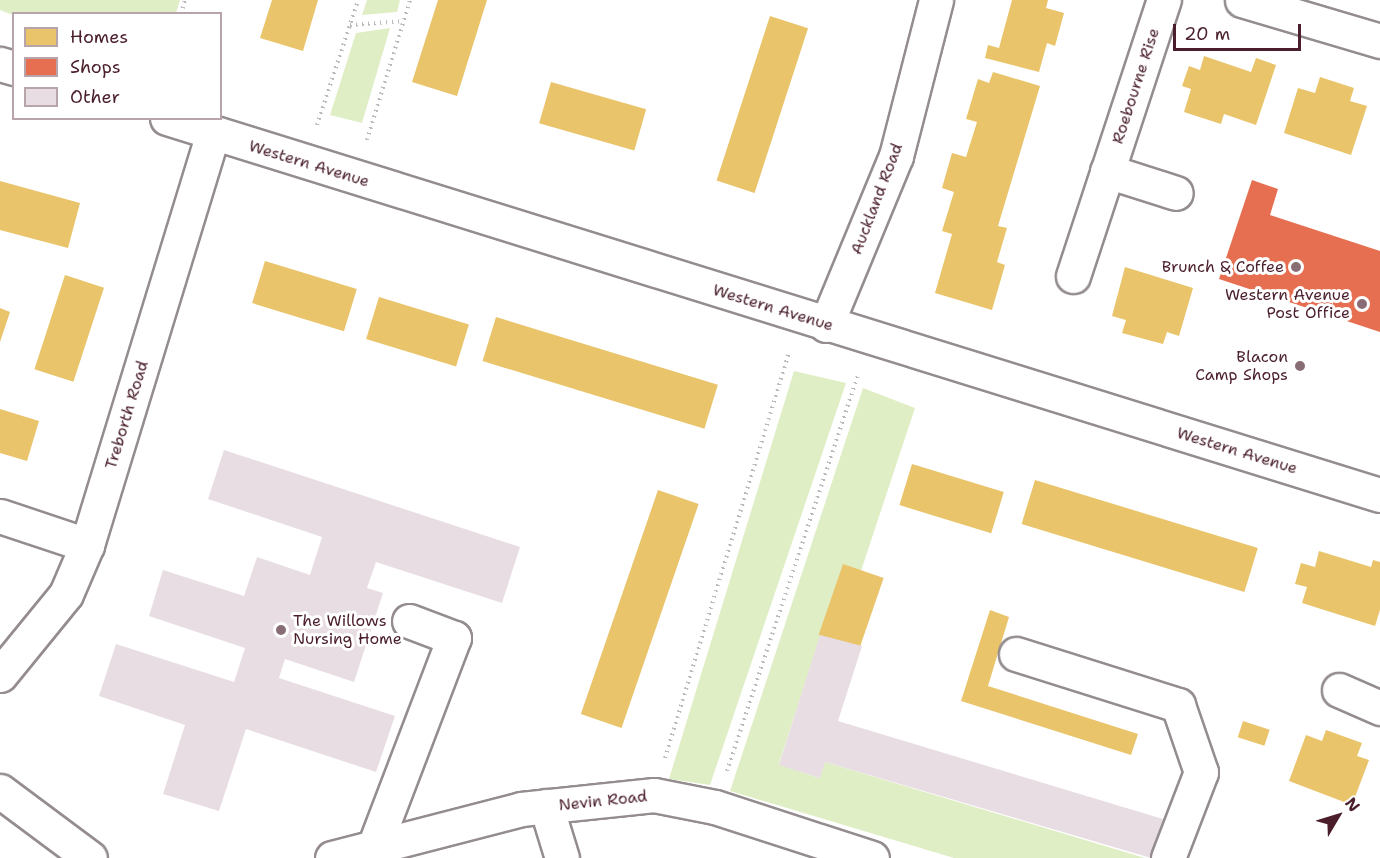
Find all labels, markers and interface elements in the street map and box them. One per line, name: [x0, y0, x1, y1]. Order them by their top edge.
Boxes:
legend: [12, 12, 222, 120]
scale bar: [1176, 12, 1304, 50]
text: 20 m: [1184, 22, 1230, 46]
text: Homes: [70, 25, 128, 49]
street label: Roebourne Rise: [1108, 26, 1164, 146]
text: Shops: [70, 55, 121, 79]
text: Other: [70, 85, 120, 109]
street label: Western Avenue: [246, 137, 372, 191]
street label: Auckland Road: [847, 141, 907, 257]
place label: Brunch & Coffee: [1162, 257, 1284, 277]
marker: Brunch & Coffee: [1289, 260, 1303, 274]
street label: Western Avenue: [710, 281, 836, 335]
place label: Western Avenue Post Office: [1225, 285, 1350, 323]
marker: Western Avenue Post Office: [1355, 297, 1369, 311]
place label: Blacon Camp Shops: [1195, 347, 1288, 385]
street label: Treborth Road: [101, 358, 153, 472]
marker: Blacon Camp Shops: [1293, 359, 1307, 373]
street label: Western Avenue: [1174, 424, 1300, 478]
place label: The Willows Nursing Home: [293, 611, 402, 649]
marker: The Willows Nursing Home: [274, 623, 288, 637]
north arrow: [1308, 786, 1368, 846]
street label: Nevin Road: [558, 787, 648, 815]
text: N: [1340, 793, 1365, 816]

